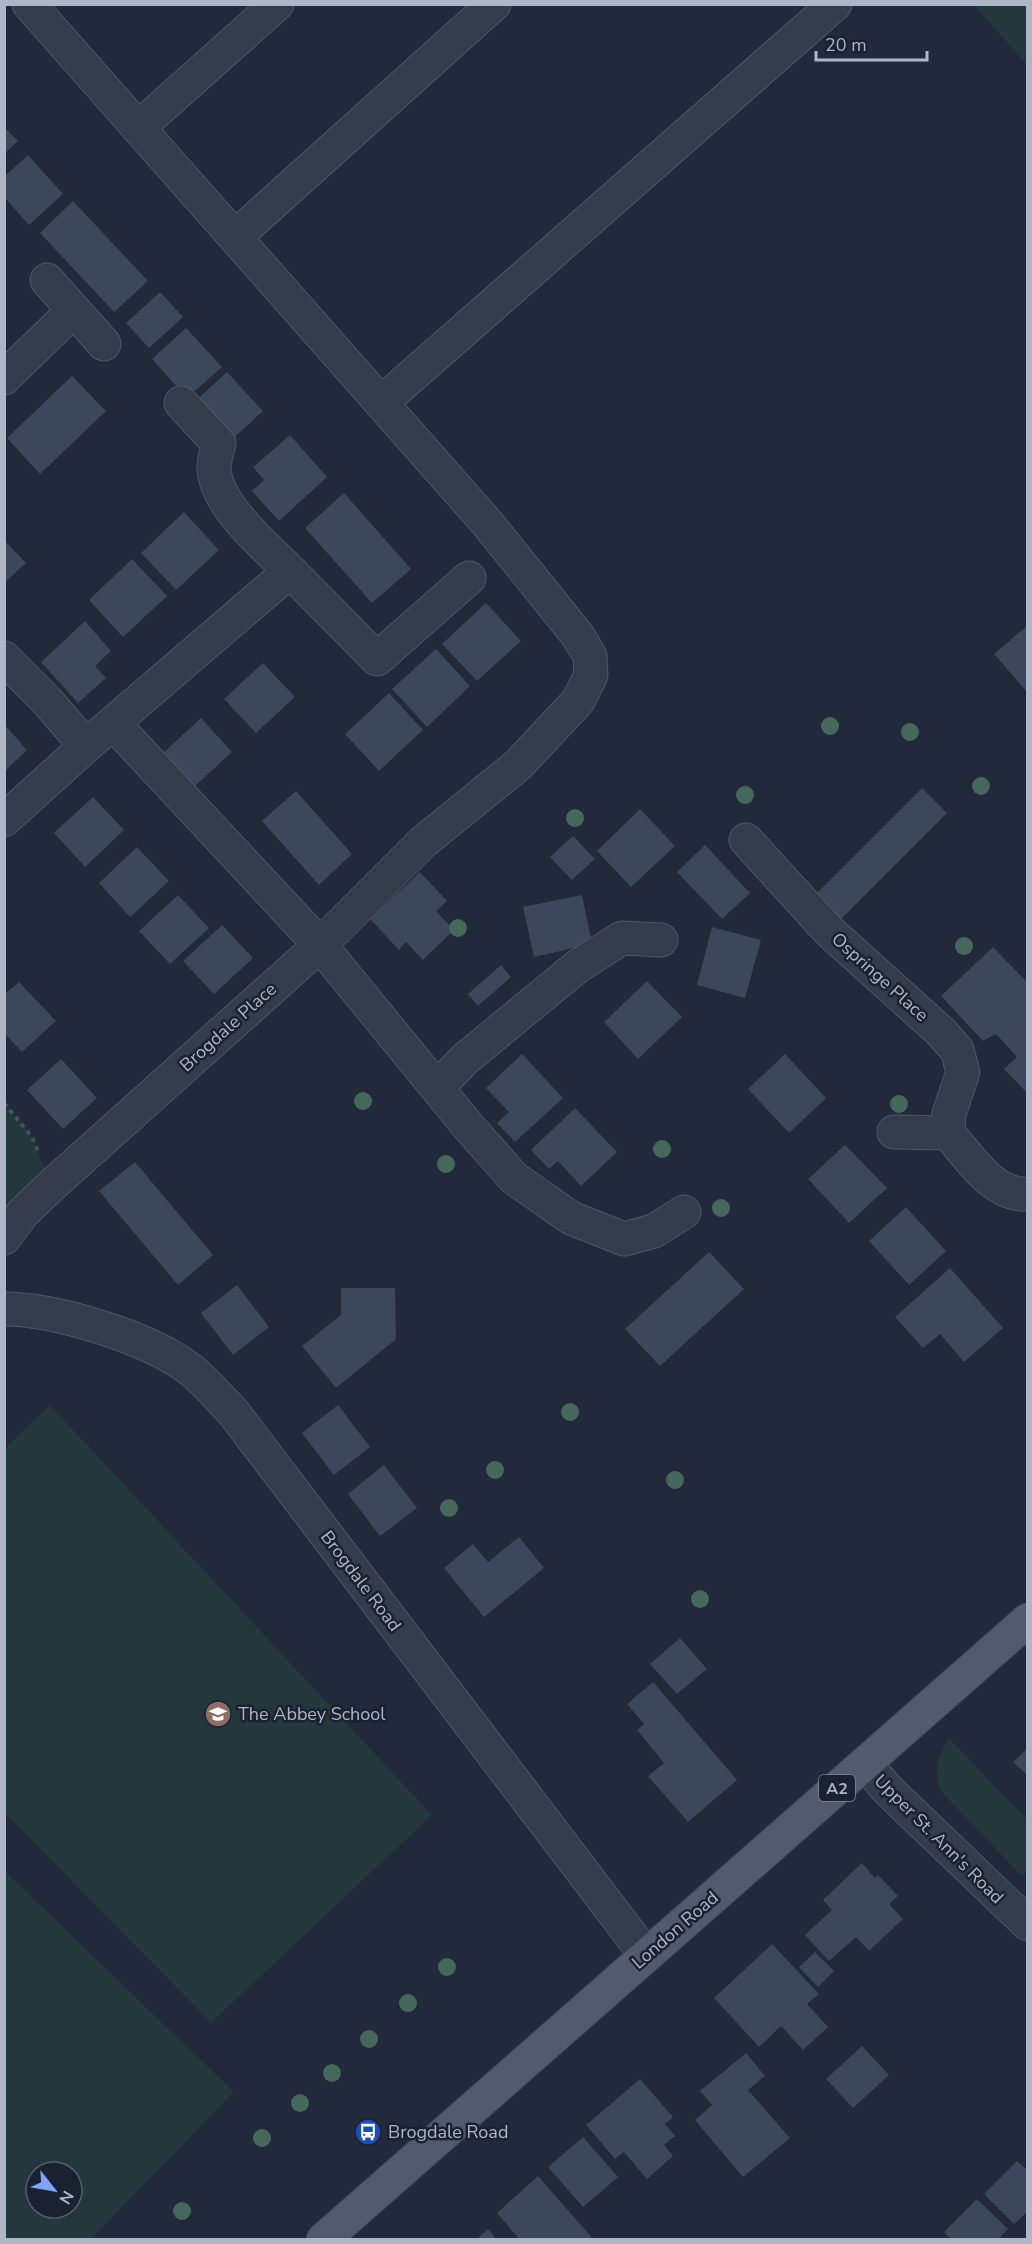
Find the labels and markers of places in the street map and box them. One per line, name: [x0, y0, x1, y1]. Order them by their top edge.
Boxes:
school or university icon: The Abbey School: [203, 1699, 233, 1729]
place label: The Abbey School: [238, 1702, 386, 1726]
bus stop icon: Brogdale Road: [353, 2117, 383, 2147]
place label: Brogdale Road: [388, 2120, 508, 2144]

